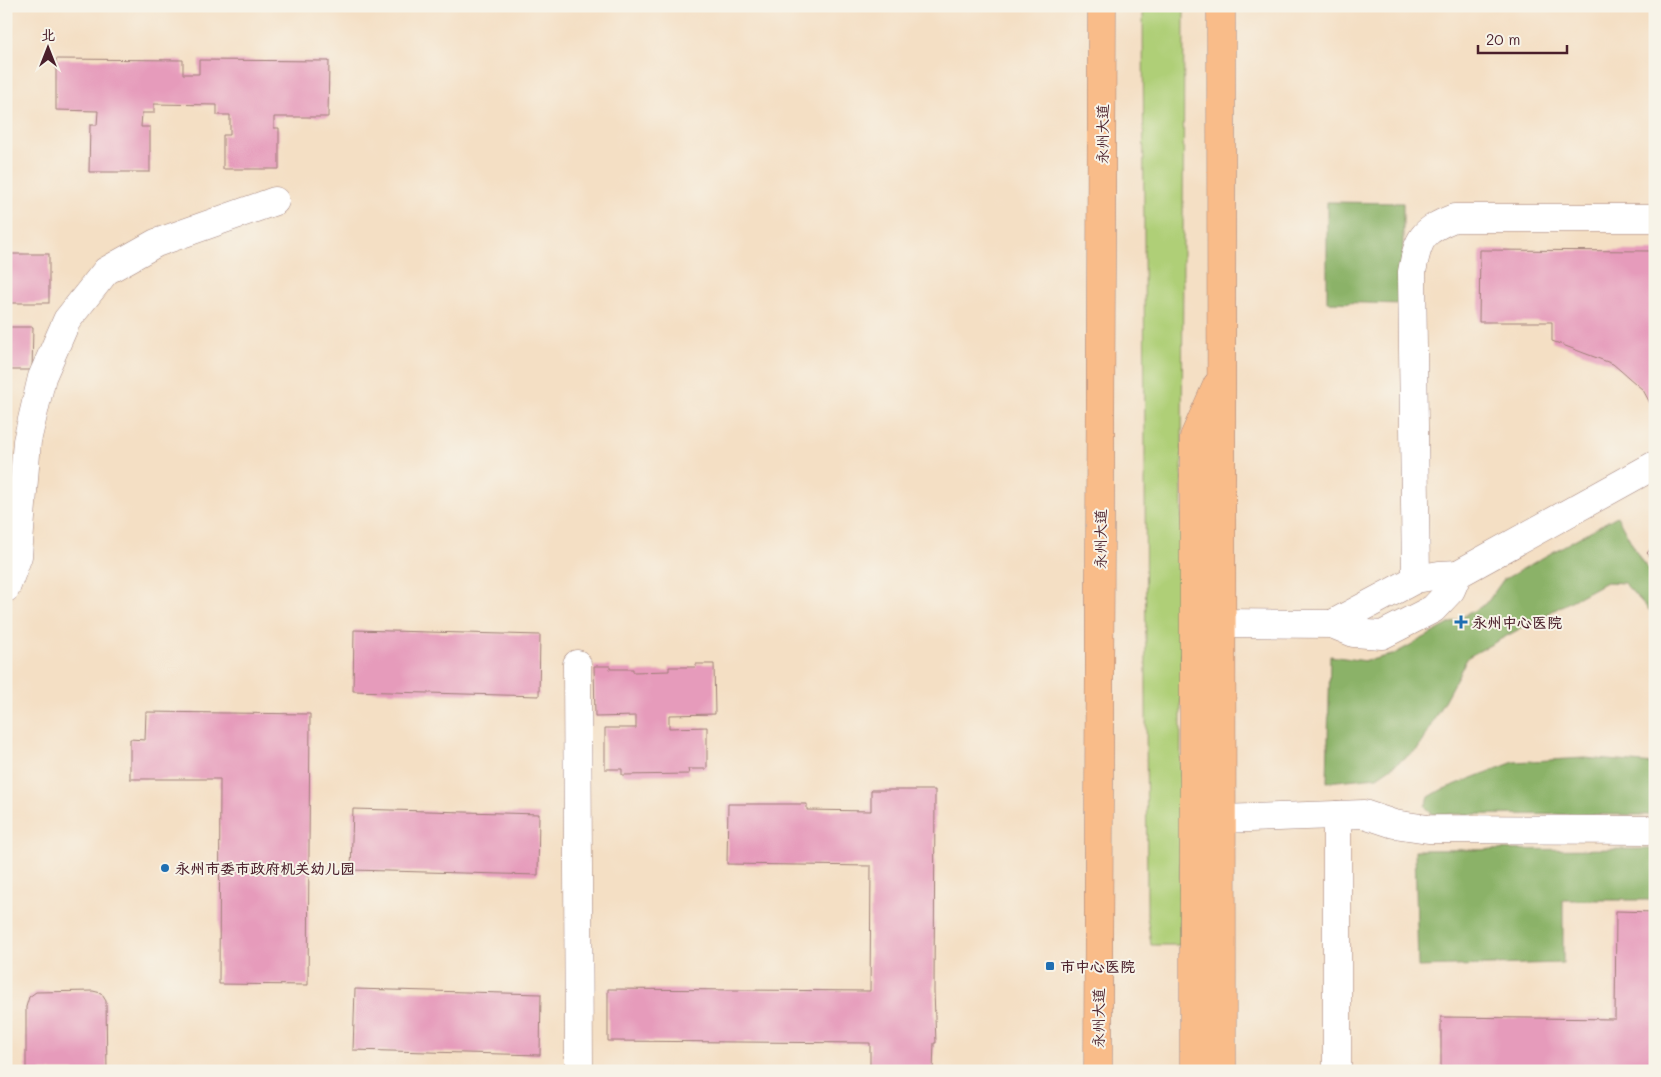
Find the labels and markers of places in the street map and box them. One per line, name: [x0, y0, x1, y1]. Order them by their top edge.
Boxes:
place label: 永州中心医院: [1472, 612, 1562, 632]
marker: 永州中心医院: [1454, 615, 1468, 629]
place label: 永州市委市政府机关幼儿园: [175, 858, 355, 878]
marker: 永州市委市政府机关幼儿园: [159, 862, 171, 874]
place label: 市中心医院: [1060, 956, 1135, 976]
marker: 市中心医院: [1044, 960, 1056, 972]

